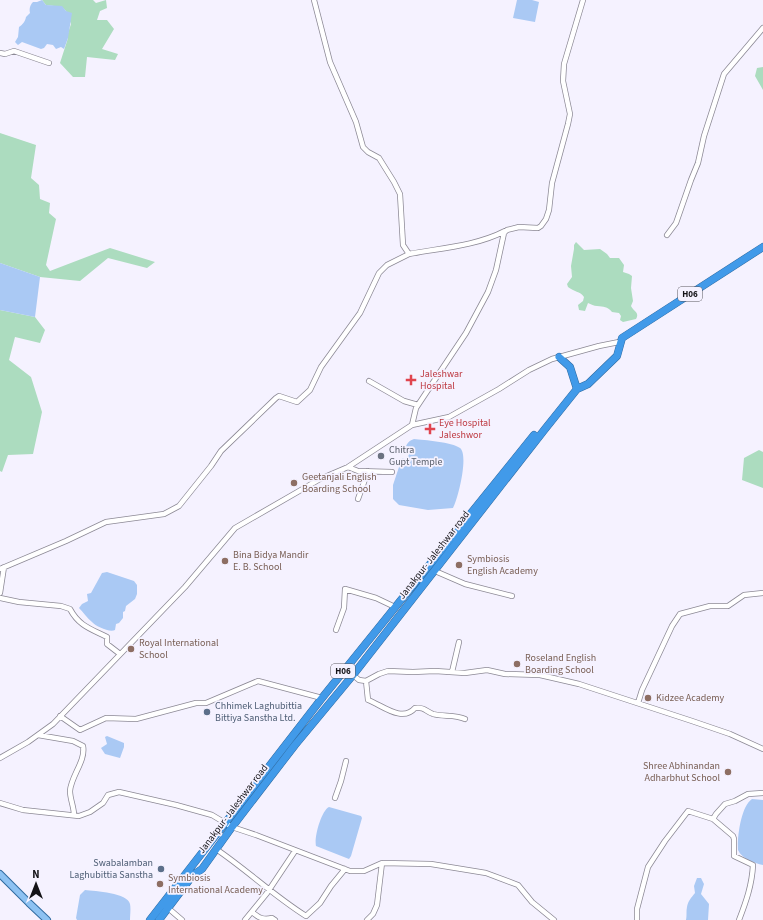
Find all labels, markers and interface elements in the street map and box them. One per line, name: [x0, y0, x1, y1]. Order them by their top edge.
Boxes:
road number: H06: [678, 287, 702, 301]
place label: Jaleshwar Hospital: [420, 367, 463, 393]
marker: Jaleshwar Hospital: [405, 374, 417, 386]
place label: Eye Hospital Jaleshwor: [439, 416, 491, 442]
marker: Eye Hospital Jaleshwor: [424, 423, 436, 435]
place label: Chitra Gupt Temple: [389, 443, 442, 469]
marker: Chitra Gupt Temple: [376, 451, 386, 461]
place label: Geetanjali English Boarding School: [302, 470, 377, 496]
marker: Geetanjali English Boarding School: [289, 478, 299, 488]
street label: Janakpur- Jaleshwar road: [395, 508, 473, 602]
place label: Bina Bidya Mandir E. B. School: [233, 548, 309, 574]
place label: Symbiosis English Academy: [467, 552, 538, 578]
marker: Bina Bidya Mandir E. B. School: [220, 556, 230, 566]
marker: Symbiosis English Academy: [454, 560, 464, 570]
place label: Royal International School: [139, 636, 219, 662]
marker: Royal International School: [126, 644, 136, 654]
place label: Roseland English Boarding School: [525, 651, 596, 677]
marker: Roseland English Boarding School: [512, 659, 522, 669]
road number: H06: [331, 664, 355, 678]
place label: Kidzee Academy: [656, 691, 725, 705]
marker: Kidzee Academy: [643, 693, 653, 703]
place label: Chhimek Laghubittia Bittiya Sanstha Ltd.: [215, 699, 302, 725]
marker: Chhimek Laghubittia Bittiya Sanstha Ltd.: [202, 707, 212, 717]
place label: Shree Abhinandan Adharbhut School: [643, 759, 720, 785]
street label: Janakpur- Jaleshwar road: [195, 761, 271, 857]
marker: Shree Abhinandan Adharbhut School: [723, 767, 733, 777]
place label: Swabalamban Laghubittia Sanstha: [69, 856, 153, 882]
north arrow: [16, 864, 56, 904]
marker: Swabalamban Laghubittia Sanstha: [156, 864, 166, 874]
text: N: [32, 867, 40, 882]
place label: Symbiosis International Academy: [168, 871, 263, 897]
marker: Symbiosis International Academy: [155, 879, 165, 889]

